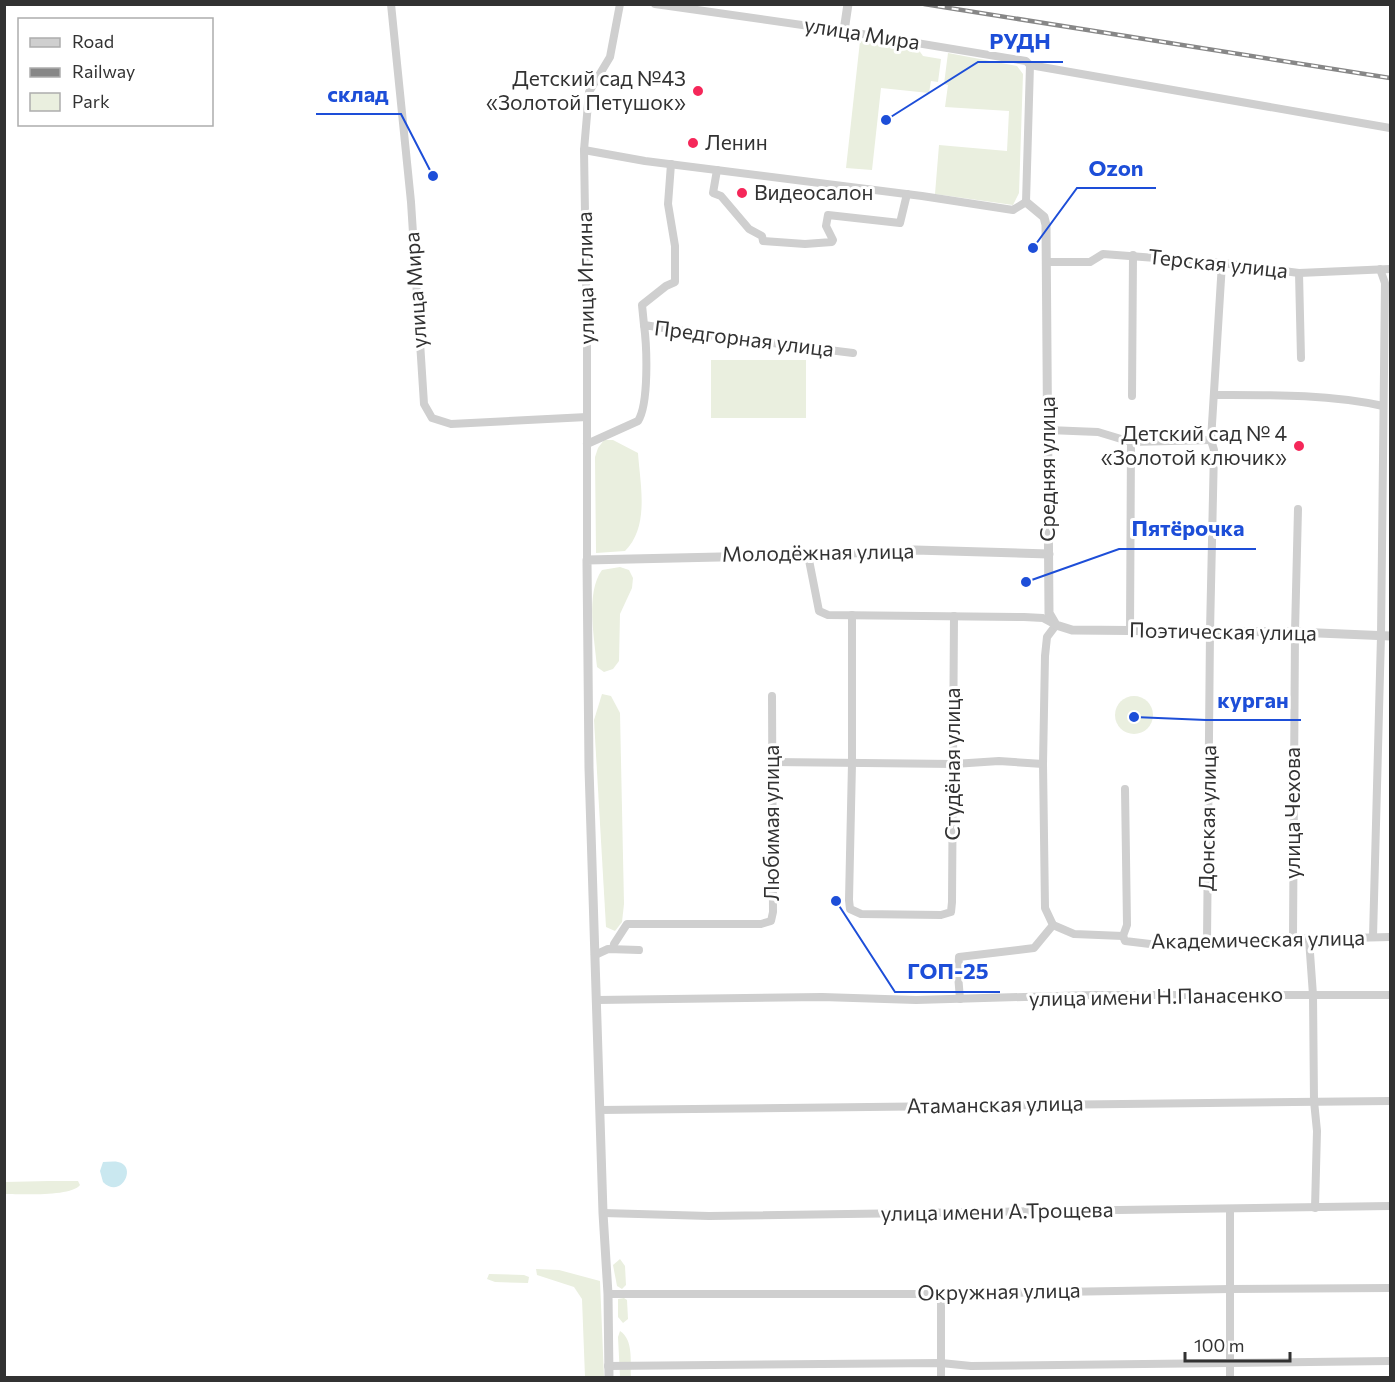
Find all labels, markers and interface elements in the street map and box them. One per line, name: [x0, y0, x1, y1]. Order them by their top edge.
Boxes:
street label: улица Мира: [803, 11, 922, 54]
legend: [18, 18, 213, 126]
callout: РУДН: [978, 22, 1063, 62]
text: РУДН: [989, 27, 1051, 54]
text: Road: [72, 30, 114, 52]
text: Railway: [72, 60, 135, 82]
place label: Детский сад №43 «Золотой Петушок»: [486, 65, 686, 114]
callout: склад: [316, 74, 401, 114]
text: склад: [327, 80, 389, 107]
marker: Детский сад №43 «Золотой Петушок»: [691, 84, 705, 98]
text: Park: [72, 90, 110, 112]
place label: Ленин: [705, 129, 768, 154]
marker: Ленин: [686, 136, 700, 150]
callout: Ozon: [1077, 148, 1156, 188]
text: Ozon: [1088, 154, 1144, 181]
place label: Видеосалон: [754, 179, 873, 204]
marker: Видеосалон: [735, 186, 749, 200]
street label: улица Иглина: [571, 211, 598, 345]
street label: улица Мира: [398, 231, 431, 349]
street label: Терская улица: [1147, 243, 1289, 282]
street label: Предгорная улица: [653, 314, 835, 361]
street label: Средняя улица: [1034, 396, 1059, 542]
place label: Детский сад № 4 «Золотой ключик»: [1101, 420, 1287, 469]
marker: Детский сад № 4 «Золотой ключик»: [1292, 439, 1306, 453]
callout: Пятёрочка: [1119, 509, 1256, 549]
text: Пятёрочка: [1132, 514, 1244, 541]
street label: Молодёжная улица: [722, 537, 914, 566]
street label: Поэтическая улица: [1129, 616, 1317, 645]
callout: курган: [1206, 680, 1301, 720]
text: курган: [1217, 686, 1289, 713]
street label: Студёная улица: [939, 688, 964, 840]
street label: Любимая улица: [758, 745, 783, 901]
street label: Донская улица: [1193, 745, 1220, 891]
street label: улица Чехова: [1279, 747, 1304, 879]
street label: Академическая улица: [1151, 924, 1365, 953]
callout: ГОП-25: [895, 952, 1000, 992]
text: ГОП-25: [907, 957, 989, 984]
street label: улица имени Н.Панасенко: [1029, 981, 1283, 1010]
street label: Атаманская улица: [906, 1089, 1084, 1118]
street label: улица имени А.Трощева: [880, 1196, 1114, 1225]
street label: Окружная улица: [917, 1277, 1081, 1304]
scale bar: [1185, 1325, 1290, 1363]
text: 100 m: [1194, 1334, 1244, 1356]

